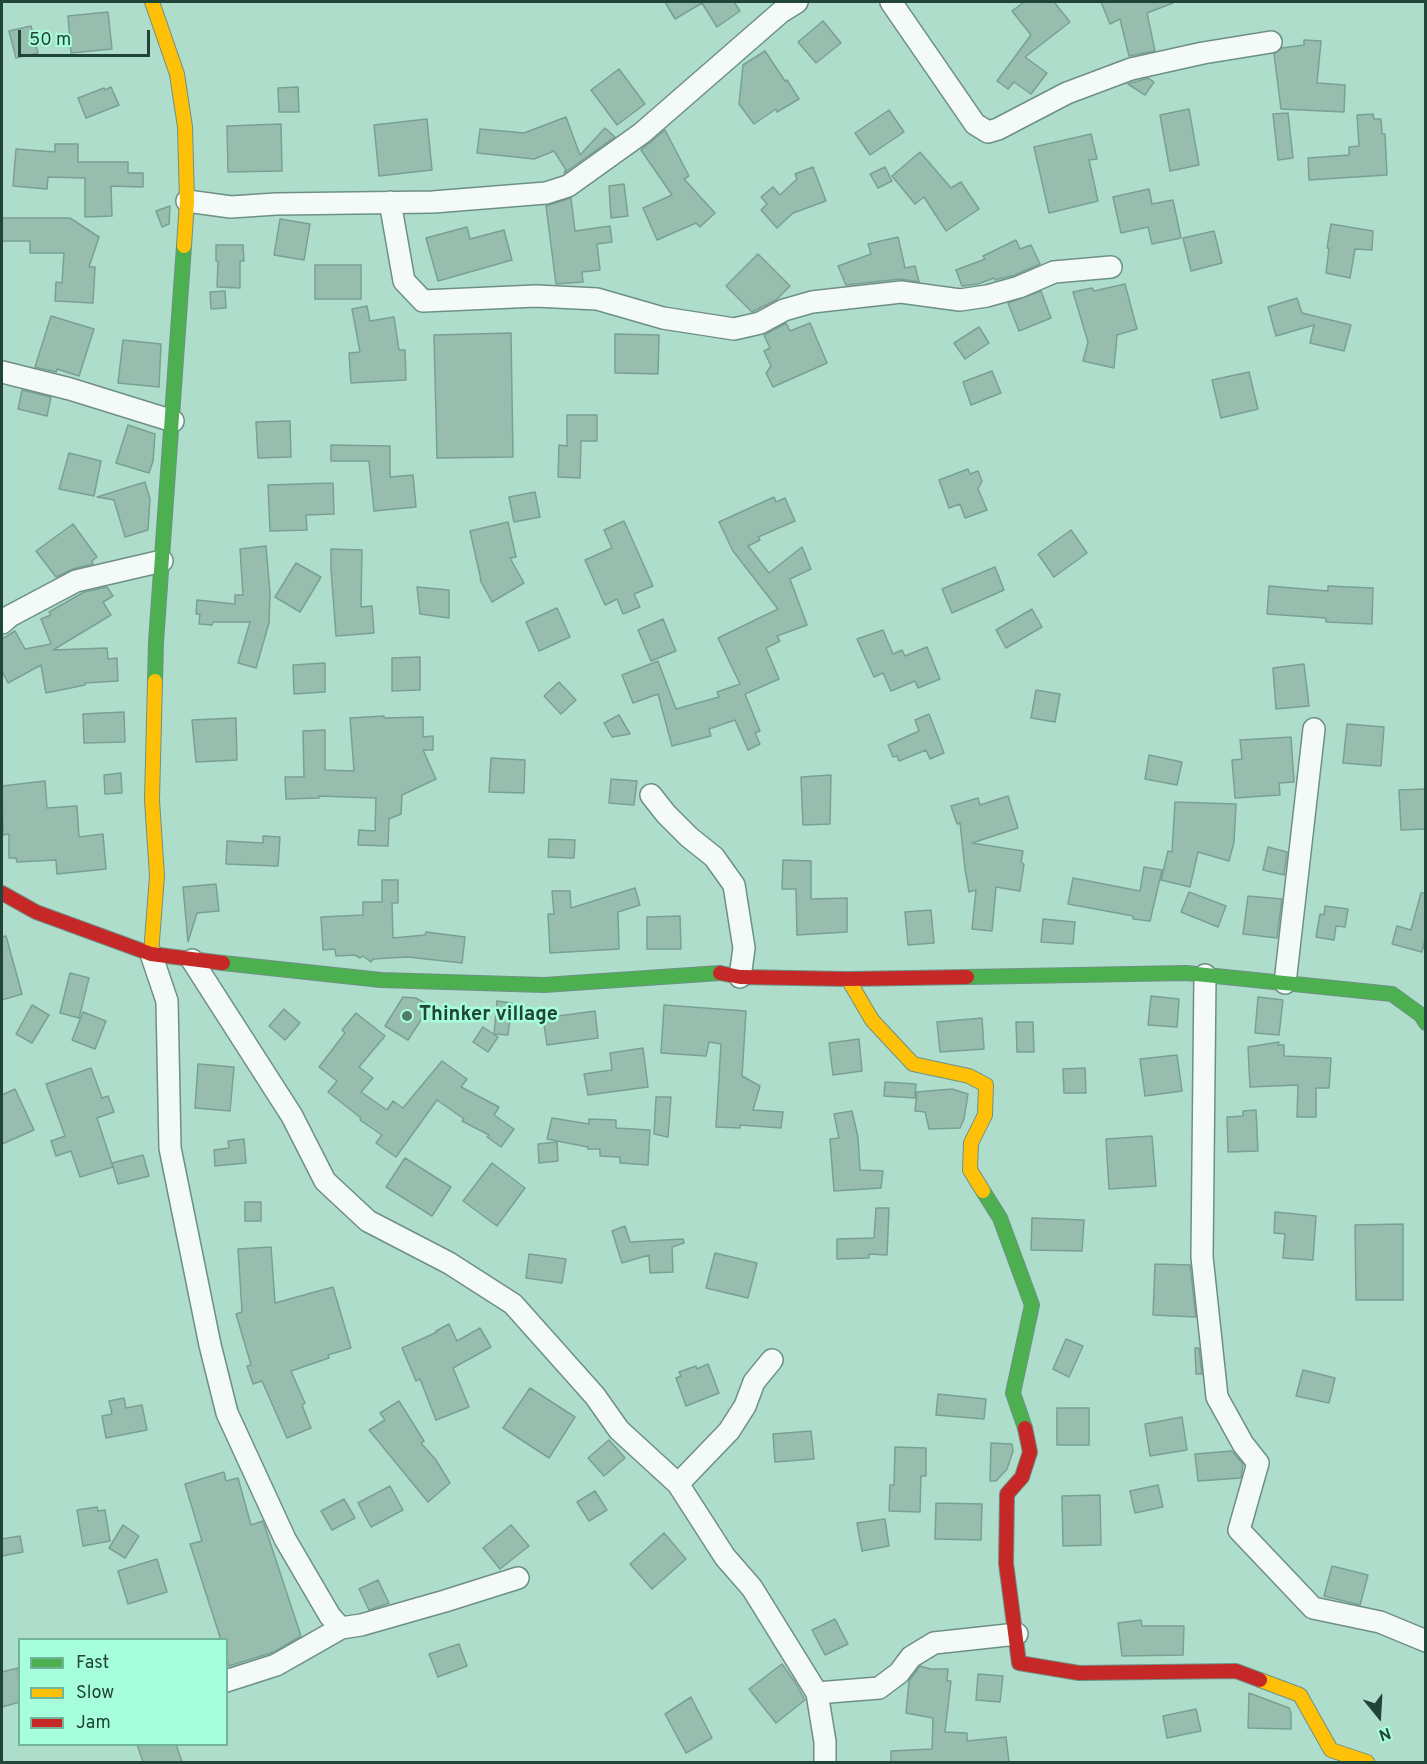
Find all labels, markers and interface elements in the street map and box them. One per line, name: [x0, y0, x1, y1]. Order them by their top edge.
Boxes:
scale bar: [21, 18, 153, 56]
text: 50 m: [29, 29, 71, 52]
place label: Thinker village: [419, 1004, 558, 1028]
marker: Thinker village: [400, 1009, 414, 1023]
legend: [18, 1638, 228, 1746]
text: Fast: [76, 1652, 109, 1675]
text: Slow: [76, 1682, 114, 1705]
north arrow: [1349, 1686, 1409, 1746]
text: Jam: [76, 1712, 111, 1735]
text: N: [1376, 1722, 1393, 1744]

